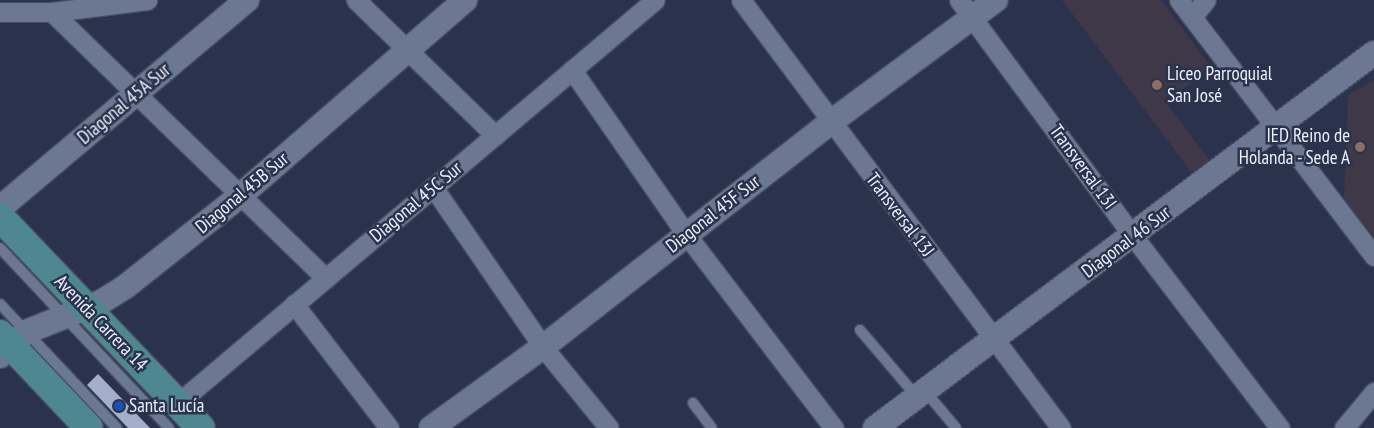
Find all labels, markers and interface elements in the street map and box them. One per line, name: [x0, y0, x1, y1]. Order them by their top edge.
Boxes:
street label: Diagonal 45A Sur: [73, 59, 175, 149]
place label: Liceo Parroquial San José: [1167, 63, 1272, 107]
marker: Liceo Parroquial San José: [1151, 79, 1163, 91]
street label: Transversal 13I: [1045, 120, 1121, 214]
place label: IED Reino de Holanda - Sede A: [1237, 125, 1350, 169]
marker: IED Reino de Holanda - Sede A: [1354, 141, 1366, 153]
street label: Diagonal 45B Sur: [191, 148, 293, 238]
street label: Diagonal 45C Sur: [365, 157, 467, 247]
street label: Transversal 13J: [861, 169, 939, 261]
street label: Diagonal 45F Sur: [661, 170, 765, 258]
street label: Diagonal 46 Sur: [1077, 201, 1175, 283]
street label: Avenida Carrera 14: [50, 270, 152, 376]
place label: Santa Lucía: [129, 395, 204, 417]
marker: Santa Lucía: [113, 400, 125, 412]

